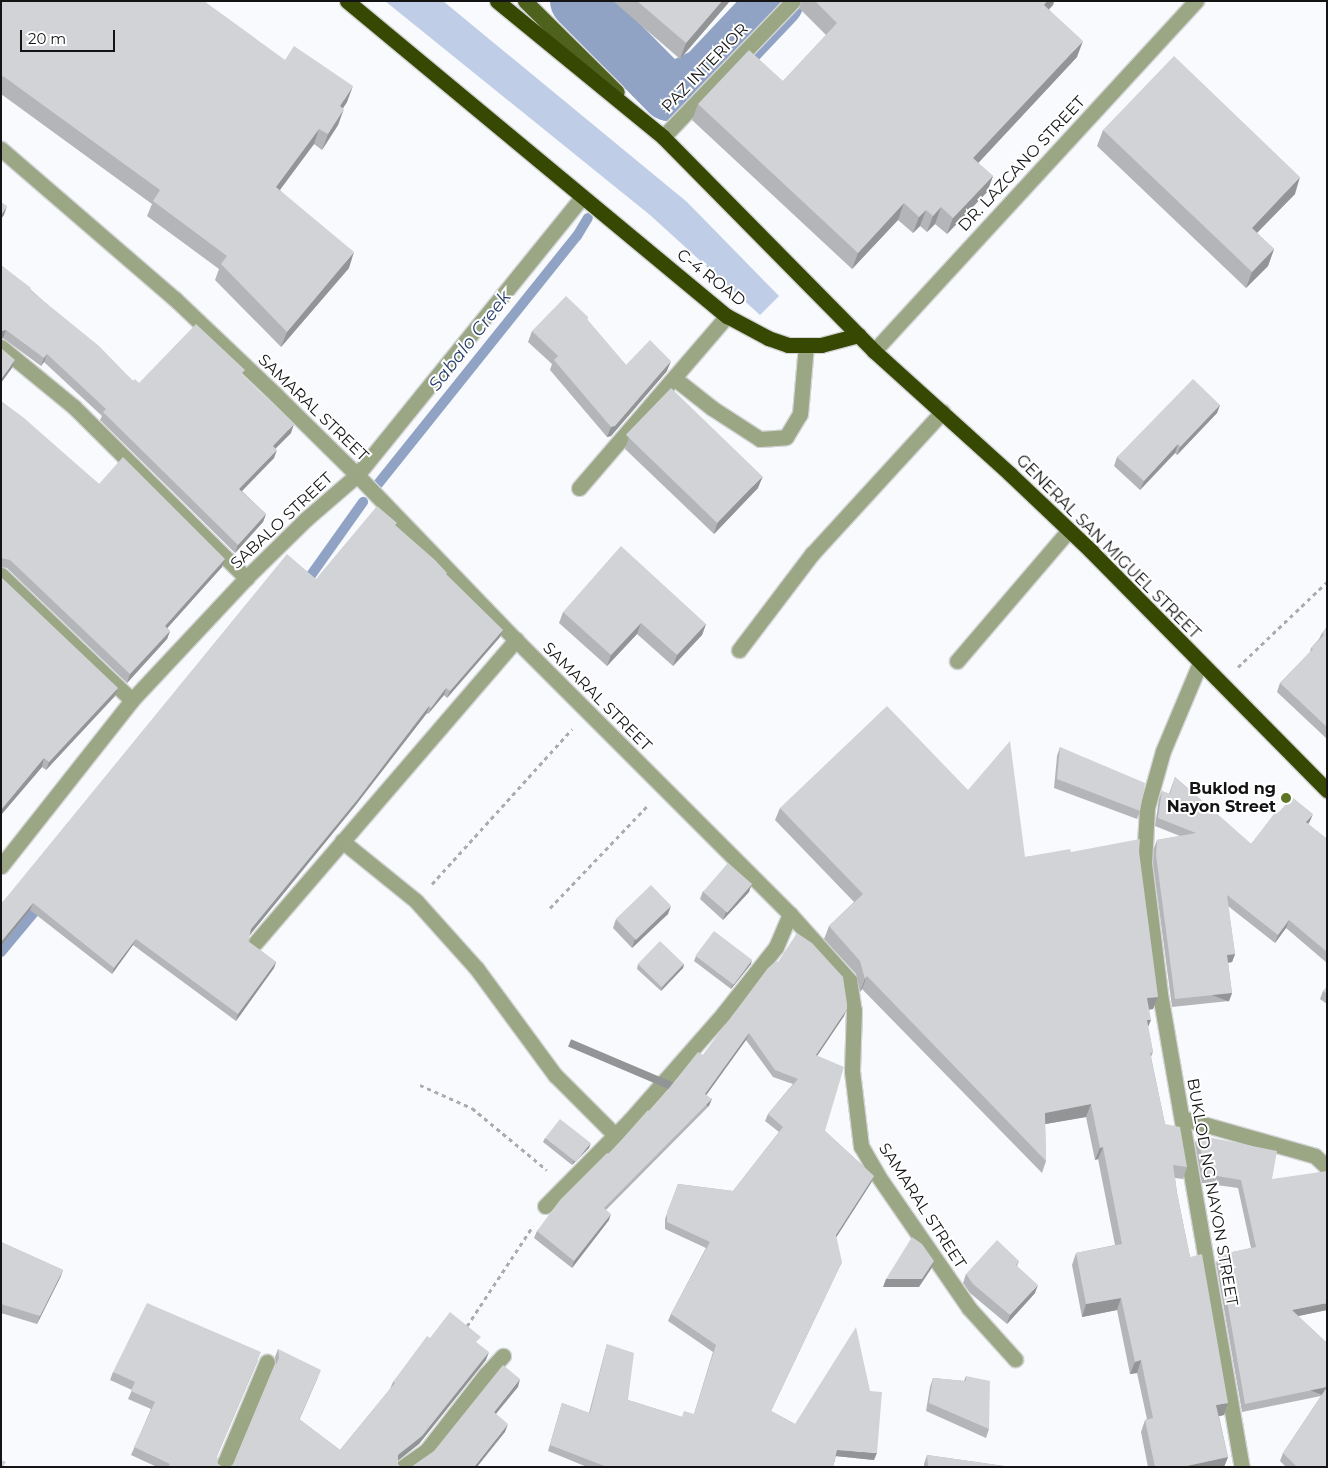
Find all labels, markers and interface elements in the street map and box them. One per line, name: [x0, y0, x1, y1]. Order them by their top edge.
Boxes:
scale bar: [22, 20, 118, 52]
street label: PAZ INTERIOR: [658, 20, 752, 116]
text: 20 m: [28, 29, 66, 48]
street label: DR. LAZCANO STREET: [954, 92, 1090, 236]
street label: C-4 ROAD: [673, 245, 749, 311]
water label: Sabalo Creek: [424, 287, 516, 395]
street label: SAMARAL STREET: [254, 350, 372, 466]
street label: GENERAL SAN MIGUEL STREET: [1012, 451, 1204, 643]
street label: SABALO STREET: [227, 469, 337, 573]
street label: SAMARAL STREET: [539, 639, 655, 755]
place label: Buklod ng Nayon Street: [1167, 779, 1276, 817]
marker: Buklod ng Nayon Street: [1280, 792, 1292, 804]
street label: BUKLOD NG NAYON STREET: [1183, 1077, 1241, 1307]
street label: SAMARAL STREET: [874, 1140, 970, 1272]

